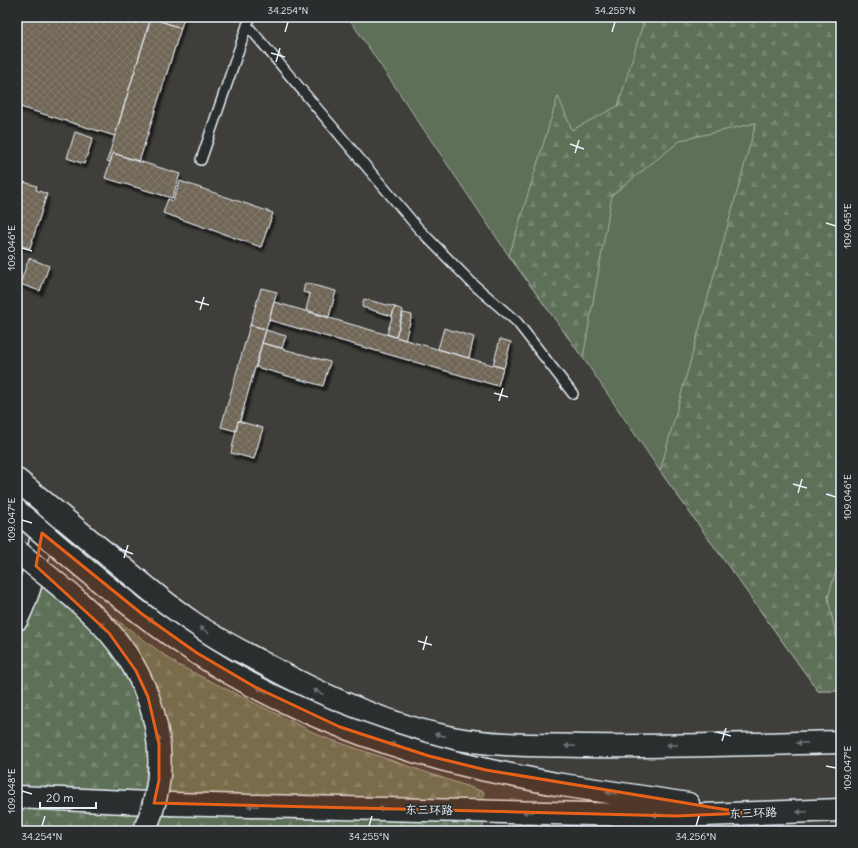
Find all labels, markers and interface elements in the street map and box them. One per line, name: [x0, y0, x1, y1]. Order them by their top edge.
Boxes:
text: 34.254°N: [268, 4, 308, 17]
text: 34.255°N: [595, 4, 635, 17]
text: 109.045°E: [841, 203, 854, 249]
text: 109.046°E: [5, 225, 18, 271]
text: 109.046°E: [841, 474, 854, 520]
text: 109.047°E: [5, 498, 18, 542]
one-way arrow: [147, 618, 157, 626]
one-way arrow: [98, 621, 108, 631]
one-way arrow: [199, 626, 209, 634]
one-way arrow: [256, 687, 268, 694]
one-way arrow: [312, 689, 324, 695]
one-way arrow: [434, 732, 446, 738]
one-way arrow: [156, 735, 162, 747]
one-way arrow: [795, 740, 808, 746]
one-way arrow: [389, 742, 401, 748]
one-way arrow: [665, 742, 678, 748]
one-way arrow: [563, 743, 576, 749]
text: 109.047°E: [841, 746, 854, 790]
text: 109.048°E: [5, 768, 18, 814]
scale bar: [40, 784, 96, 810]
text: 20 m: [46, 790, 74, 805]
one-way arrow: [605, 790, 617, 796]
street label: 东三环路: [405, 802, 453, 817]
one-way arrow: [246, 803, 259, 809]
street label: 东三环路: [729, 804, 777, 821]
one-way arrow: [376, 806, 389, 812]
one-way arrow: [796, 808, 808, 815]
one-way arrow: [521, 809, 534, 815]
one-way arrow: [651, 812, 664, 818]
text: 34.254°N: [22, 830, 62, 843]
text: 34.255°N: [349, 830, 389, 843]
text: 34.256°N: [676, 830, 716, 843]

